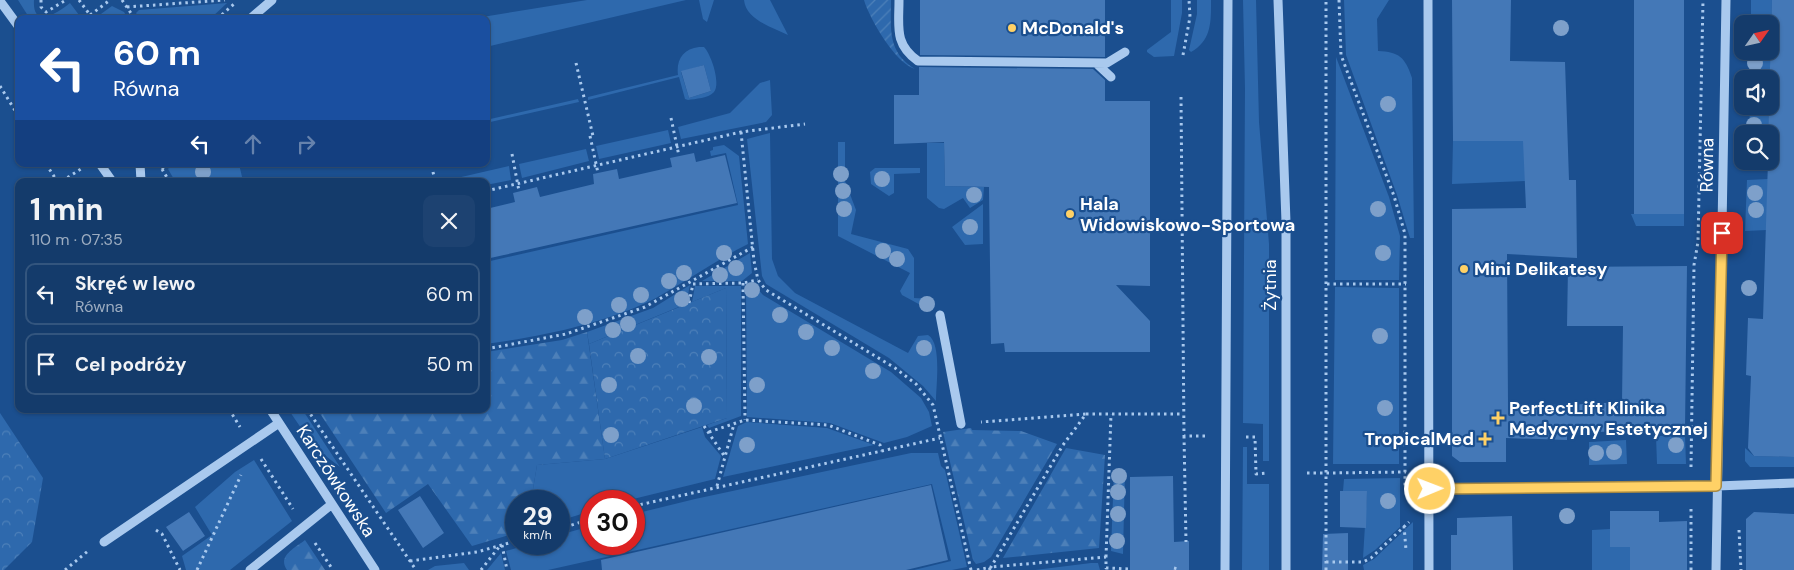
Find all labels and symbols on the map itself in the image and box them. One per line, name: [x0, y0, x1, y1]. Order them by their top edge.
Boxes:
north arrow: [1734, 15, 1779, 60]
place label: McDonald's: [1022, 16, 1124, 40]
marker: McDonald's: [1006, 22, 1018, 34]
street label: Równa: [1695, 138, 1719, 192]
place label: Hala Widowiskowo-Sportowa: [1080, 192, 1295, 237]
marker: Hala Widowiskowo-Sportowa: [1064, 208, 1076, 220]
pin: [1701, 212, 1743, 254]
place label: Mini Delikatesy: [1474, 257, 1607, 281]
street label: Żytnia: [1258, 259, 1282, 311]
marker: Mini Delikatesy: [1458, 263, 1470, 275]
place label: PerfectLift Klinika Medycyny Estetycznej: [1509, 396, 1708, 441]
marker: PerfectLift Klinika Medycyny Estetycznej: [1491, 411, 1505, 425]
street label: Karczówkowska: [291, 420, 381, 542]
place label: TropicalMed: [1364, 427, 1474, 451]
marker: TropicalMed: [1478, 432, 1492, 446]
position arrow: [1403, 462, 1455, 514]
speed limit sign: 30: [580, 490, 645, 555]

